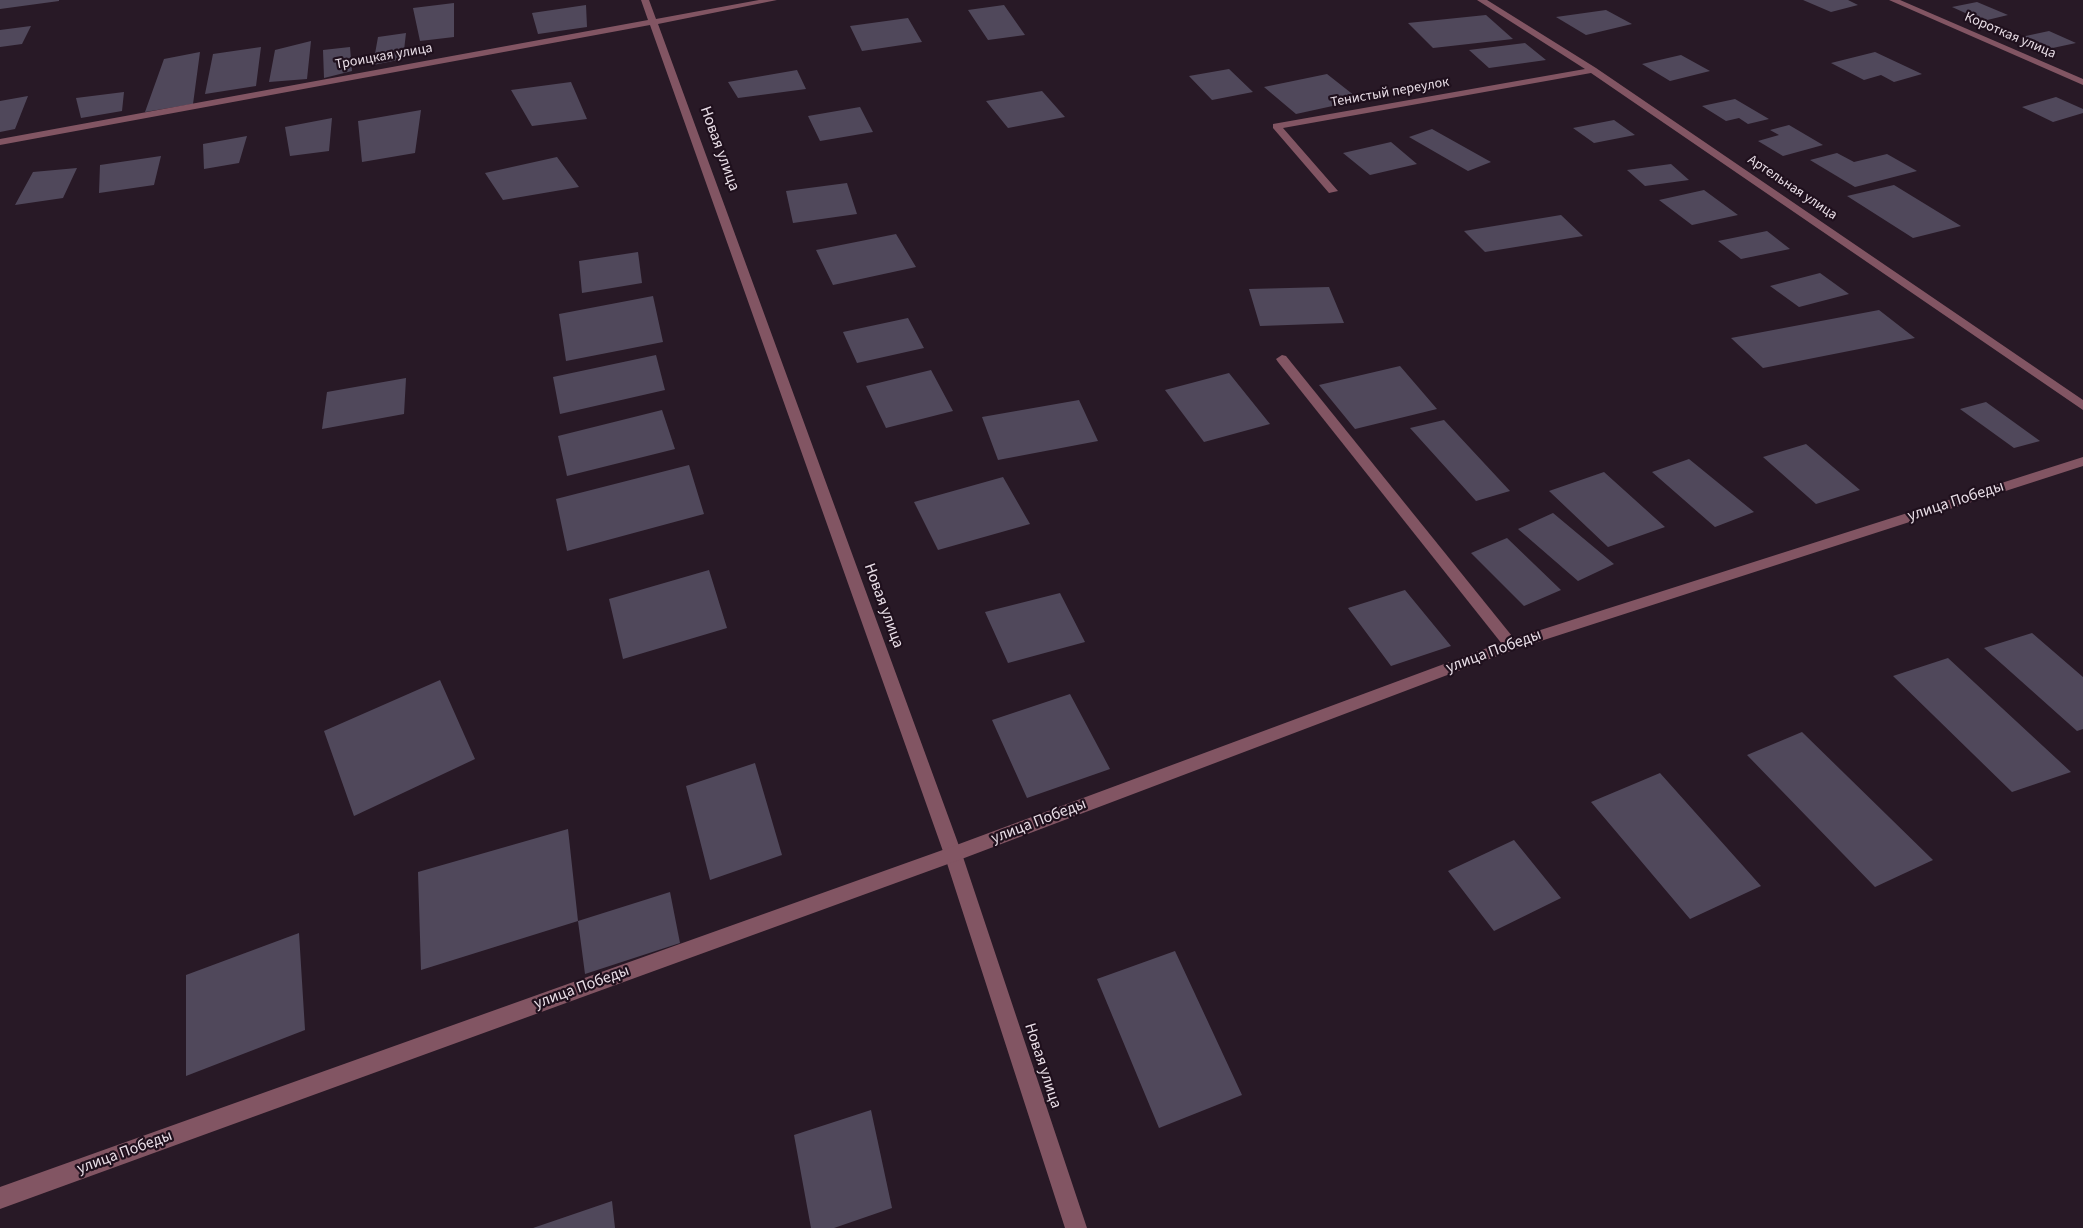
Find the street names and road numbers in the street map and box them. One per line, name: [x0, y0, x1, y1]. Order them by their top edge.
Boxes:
street label: Короткая улица: [1962, 9, 2058, 63]
street label: Троицкая улица: [334, 40, 434, 74]
street label: Тенистый переулок: [1329, 74, 1451, 112]
street label: Новая улица: [695, 104, 743, 194]
street label: Артельная улица: [1744, 152, 1840, 224]
street label: улица Победы: [1905, 477, 2007, 527]
street label: Новая улица: [859, 561, 907, 651]
street label: улица Победы: [1444, 626, 1544, 678]
street label: улица Победы: [989, 795, 1089, 849]
street label: улица Победы: [532, 962, 632, 1014]
street label: Новая улица: [1019, 1021, 1065, 1111]
street label: улица Победы: [75, 1127, 175, 1179]

